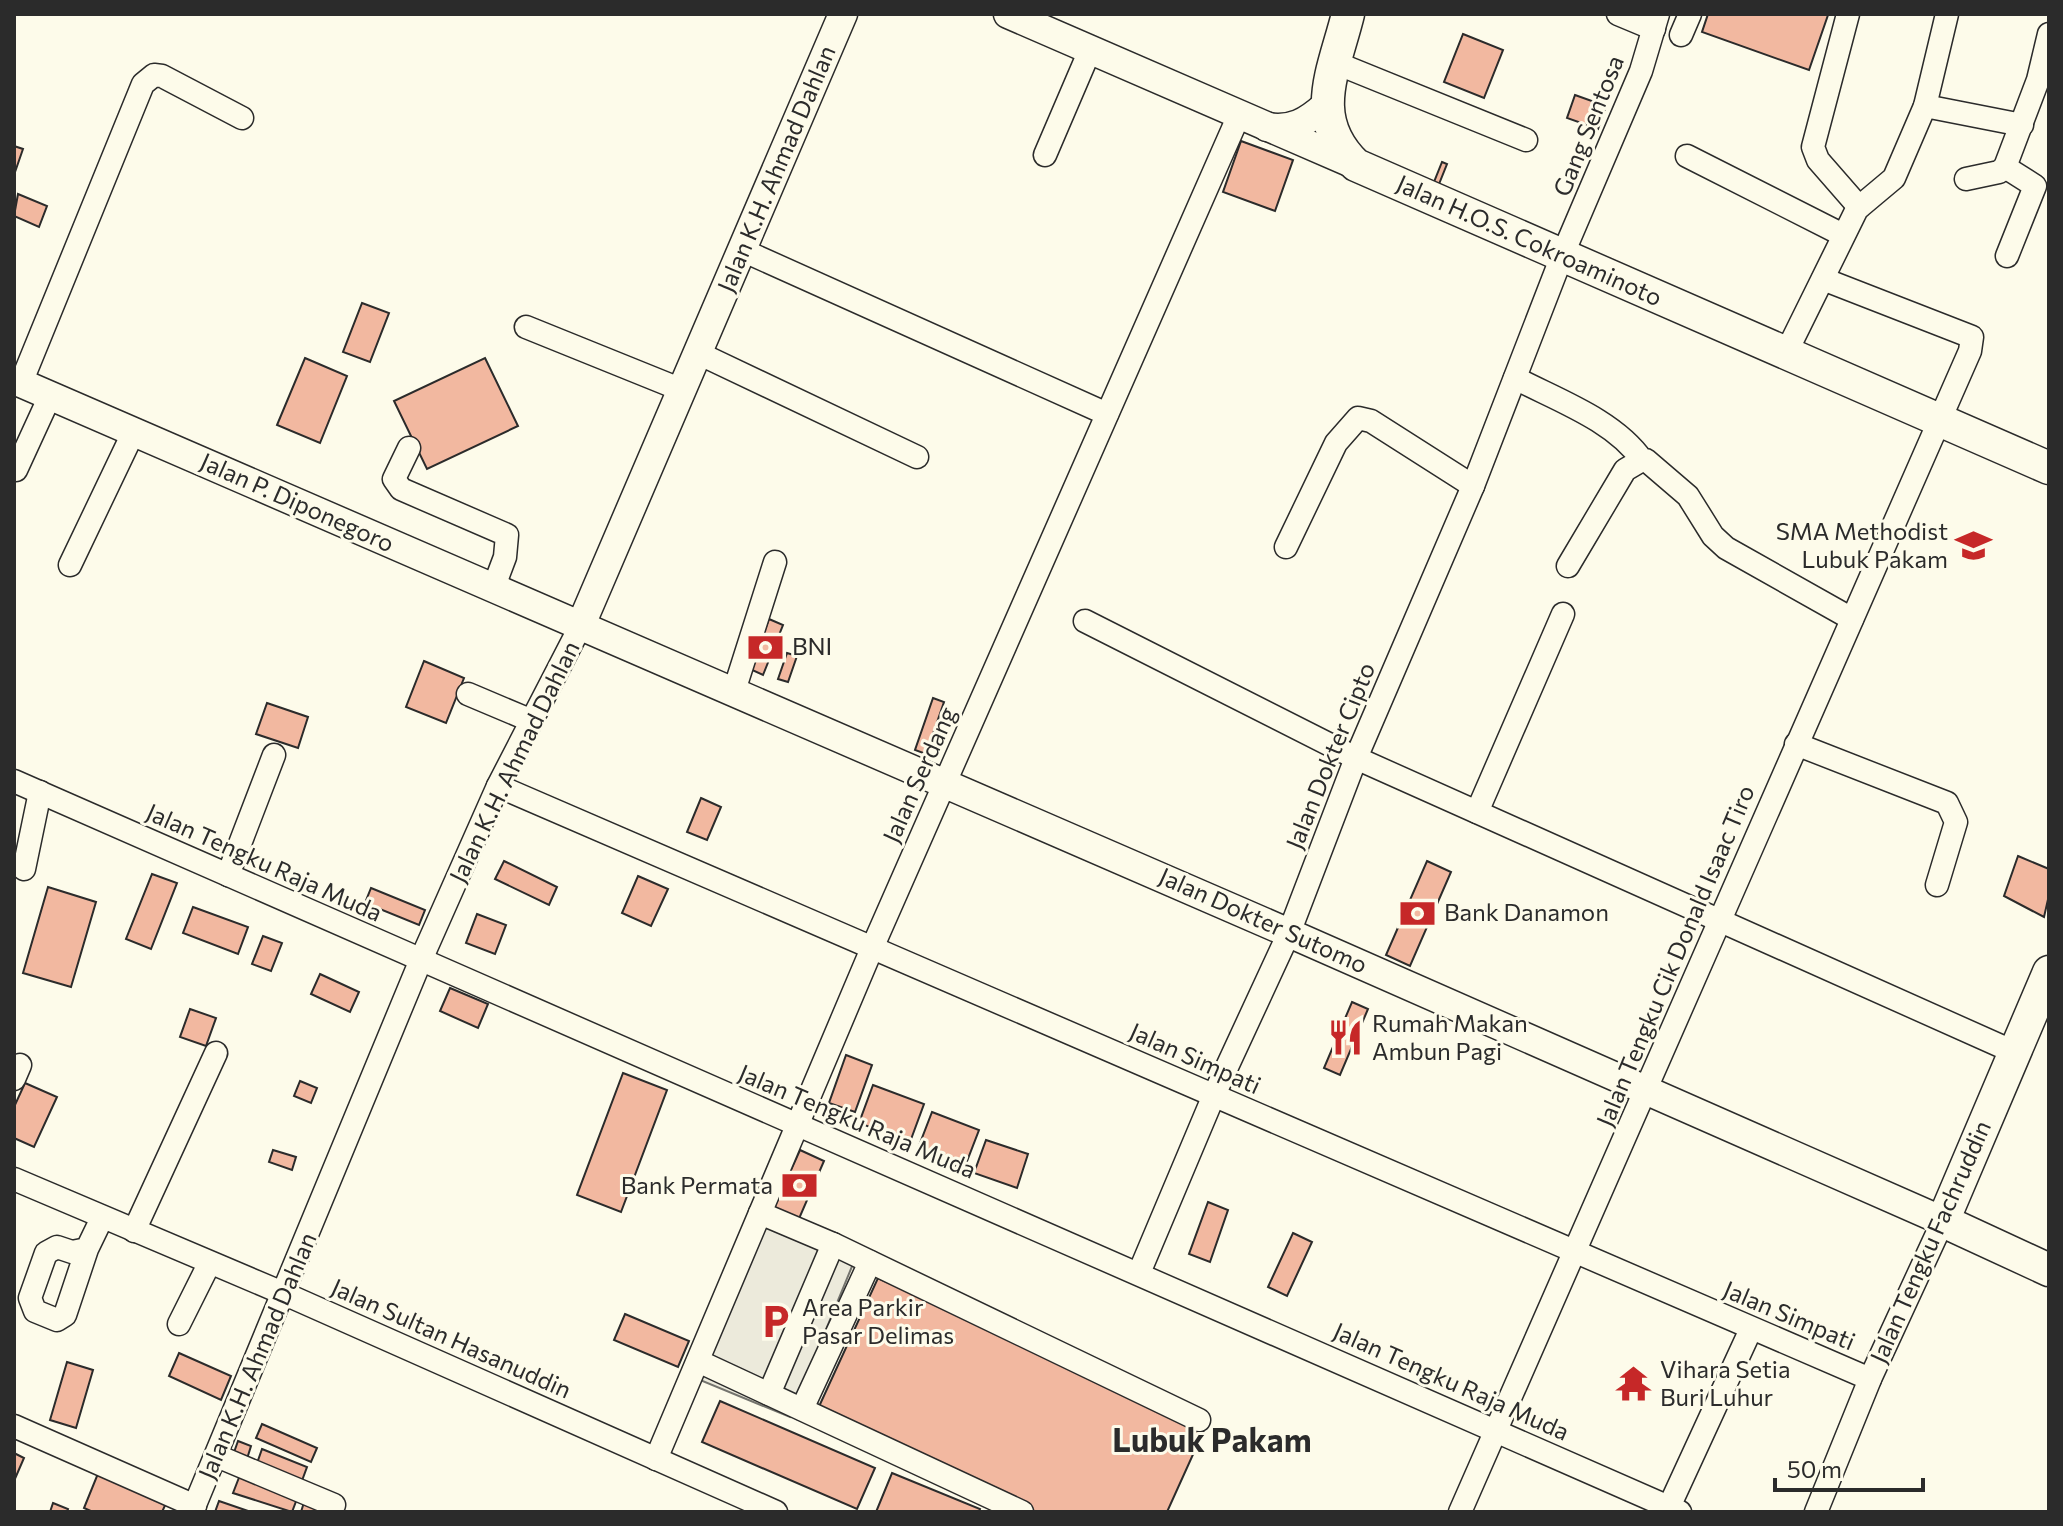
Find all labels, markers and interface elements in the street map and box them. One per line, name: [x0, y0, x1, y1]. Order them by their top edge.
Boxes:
street label: Jalan K.H. Ahmad Dahlan: [710, 41, 841, 296]
street label: Gang Sentosa: [1546, 51, 1629, 200]
street label: Jalan H.O.S. Cokroaminoto: [1392, 168, 1667, 311]
street label: Jalan P. Diponegoro: [196, 446, 399, 557]
place label: SMA Methodist Lubuk Pakam: [1776, 516, 1948, 573]
school or university icon: SMA Methodist Lubuk Pakam: [1955, 527, 1993, 565]
bank icon: BNI: [747, 628, 785, 666]
place label: BNI: [792, 631, 832, 660]
street label: Jalan K.H. Ahmad Dahlan: [442, 636, 585, 887]
street label: Jalan Dokter Cipto: [1279, 658, 1380, 853]
street label: Jalan Serdang: [876, 702, 961, 847]
street label: Jalan Tengku Cik Donald Isaac Tiro: [1589, 780, 1760, 1130]
street label: Jalan Tengku Raja Muda: [142, 797, 387, 927]
street label: Jalan Dokter Sutomo: [1155, 861, 1372, 979]
bank icon: Bank Danamon: [1399, 894, 1437, 932]
place label: Bank Danamon: [1444, 897, 1609, 926]
place label: Rumah Makan Ambun Pagi: [1372, 1008, 1528, 1065]
street label: Jalan Simpati: [1126, 1016, 1266, 1099]
restaurant icon: Rumah Makan Ambun Pagi: [1327, 1019, 1365, 1057]
street label: Jalan Tengku Raja Muda: [735, 1057, 981, 1184]
street label: Jalan Tengku Fachruddin: [1863, 1116, 1996, 1367]
bank icon: Bank Permata: [780, 1167, 818, 1205]
place label: Bank Permata: [621, 1170, 773, 1199]
street label: Jalan K.H. Ahmad Dahlan: [191, 1228, 322, 1483]
street label: Jalan Sultan Hasanuddin: [327, 1272, 576, 1404]
street label: Jalan Simpati: [1719, 1274, 1860, 1355]
place label: Area Parkir Pasar Delimas: [802, 1292, 954, 1349]
parking icon: Area Parkir Pasar Delimas: [757, 1303, 795, 1341]
street label: Jalan Tengku Raja Muda: [1329, 1316, 1574, 1446]
place label: Vihara Setia Buri Luhur: [1660, 1354, 1791, 1411]
temple icon: Vihara Setia Buri Luhur: [1615, 1365, 1653, 1403]
district label: Lubuk Pakam: [1112, 1419, 1312, 1459]
scale bar: [1775, 1442, 1923, 1492]
text: 50 m: [1787, 1454, 1842, 1483]

